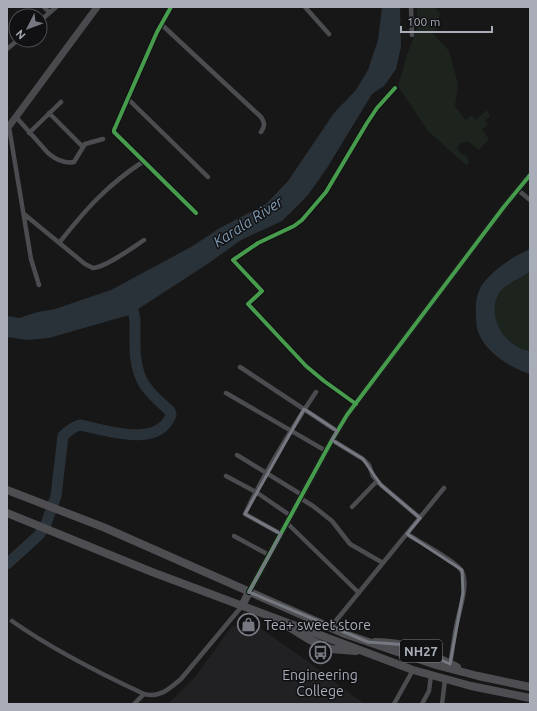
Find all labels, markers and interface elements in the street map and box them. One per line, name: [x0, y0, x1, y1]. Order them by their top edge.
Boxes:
north arrow: [8, 8, 48, 48]
scale bar: [401, 8, 492, 34]
text: 100 m: [407, 15, 440, 28]
text: N: [13, 28, 28, 42]
water label: Karala River: [210, 192, 287, 250]
shop icon: Tea+ sweet store: [236, 612, 262, 638]
place label: Tea+ sweet store: [264, 617, 371, 633]
bus stop icon: Engineering College: [307, 640, 333, 666]
road number: NH27: [400, 640, 442, 662]
place label: Engineering College: [282, 667, 358, 699]

